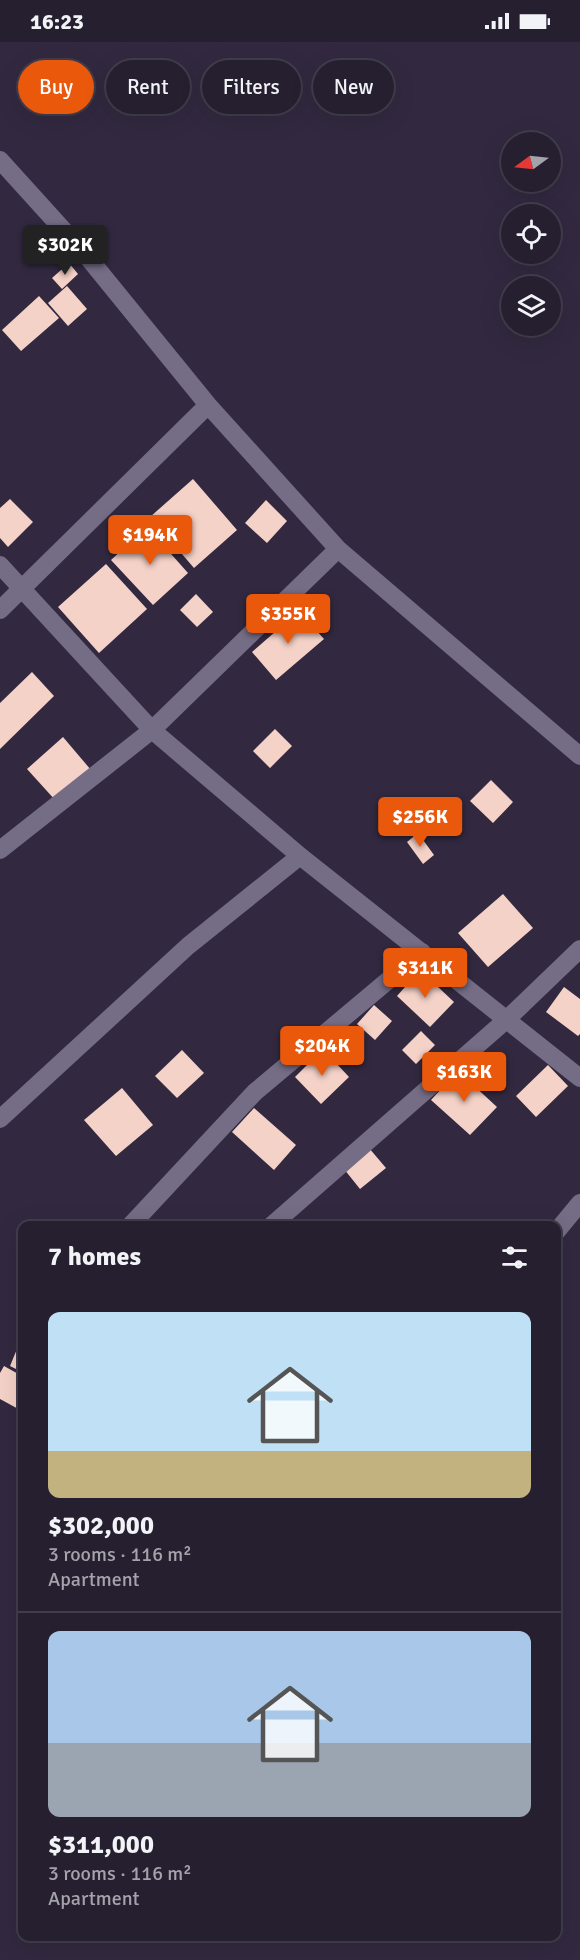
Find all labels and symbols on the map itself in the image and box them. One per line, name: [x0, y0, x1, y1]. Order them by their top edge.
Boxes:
north arrow: [501, 132, 561, 192]
pin: $302K: [23, 225, 107, 276]
pin: $194K: [108, 515, 192, 566]
pin: $355K: [246, 594, 330, 645]
pin: $256K: [378, 797, 462, 848]
pin: $311K: [383, 948, 467, 999]
pin: $204K: [280, 1026, 364, 1077]
pin: $163K: [422, 1052, 506, 1103]

